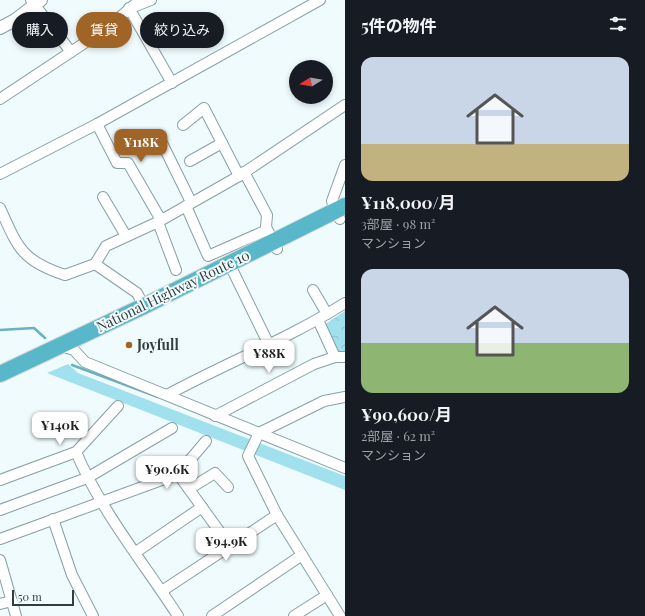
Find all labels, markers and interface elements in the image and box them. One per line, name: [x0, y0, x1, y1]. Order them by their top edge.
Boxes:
chip: 購入: [12, 12, 68, 48]
chip: 賃貸: [76, 12, 132, 48]
chip: 絞り込み: [140, 12, 224, 48]
icon: filters: [607, 13, 629, 35]
text: 5件の物件: [361, 14, 437, 36]
north arrow: [289, 60, 333, 104]
map controls: [289, 60, 333, 104]
icon: home: [459, 83, 531, 155]
pin: ¥118K: [113, 129, 169, 163]
text: ¥118K: [123, 133, 159, 150]
text: ¥118,000/月: [361, 191, 456, 213]
text: 3部屋 · 98 m²: [361, 215, 435, 232]
text: マンション: [361, 234, 426, 251]
street label: National Highway Route 10: [93, 245, 252, 336]
icon: home: [459, 295, 531, 367]
place label: Joyfull: [136, 335, 179, 354]
marker: Joyfull: [124, 340, 134, 350]
pin: ¥88K: [245, 340, 293, 374]
text: ¥88K: [253, 344, 285, 361]
text: ¥90,600/月: [361, 403, 452, 425]
pin: ¥140K: [32, 412, 88, 446]
text: ¥140K: [41, 416, 79, 433]
text: 2部屋 · 62 m²: [361, 427, 435, 444]
text: マンション: [361, 446, 426, 463]
pin: ¥90.6K: [134, 456, 200, 490]
text: ¥90.6K: [145, 460, 189, 477]
pin: ¥94.9K: [193, 528, 259, 562]
text: ¥94.9K: [205, 532, 247, 549]
scale bar: [12, 588, 74, 607]
text: 50 m: [18, 589, 42, 604]

